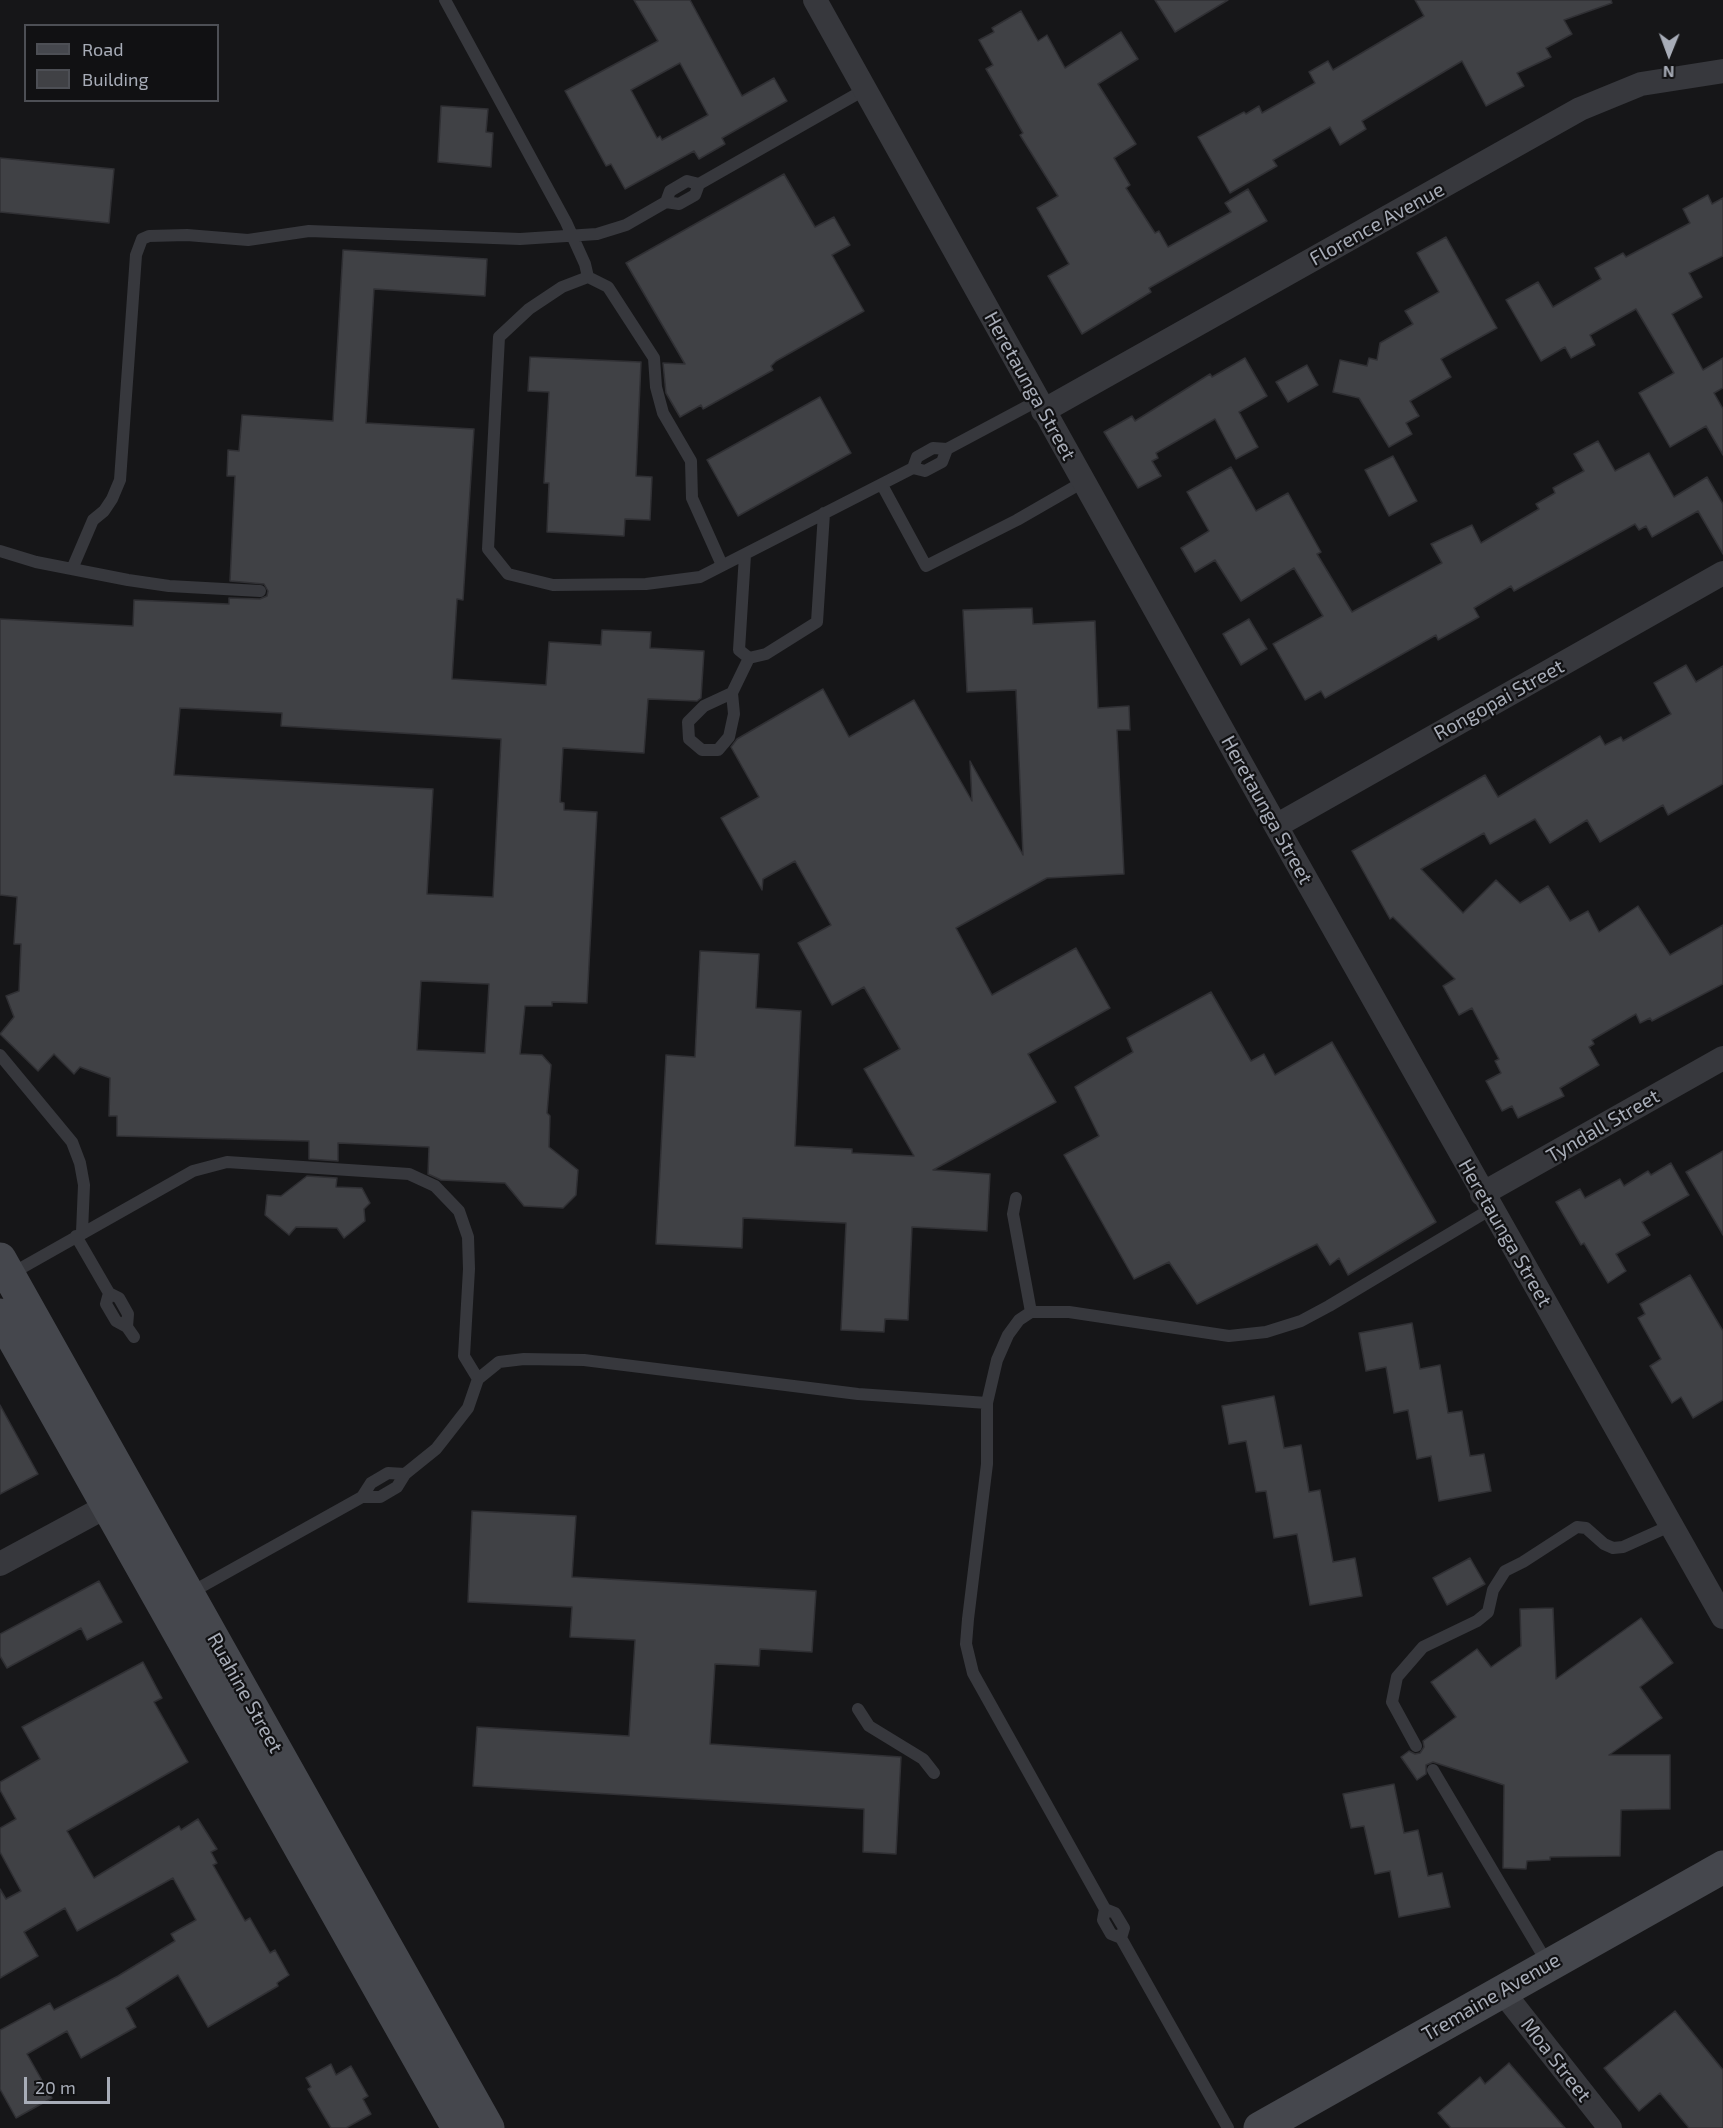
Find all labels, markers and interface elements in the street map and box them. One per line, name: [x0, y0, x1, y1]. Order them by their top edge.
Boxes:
legend: [24, 24, 219, 102]
north arrow: [1639, 24, 1699, 84]
text: Road: [82, 38, 123, 60]
text: N: [1663, 63, 1675, 82]
text: Building: [82, 68, 149, 90]
street label: Florence Avenue: [1306, 177, 1448, 271]
street label: Heretaunga Street: [979, 307, 1081, 465]
street label: Rongopai Street: [1430, 654, 1568, 746]
street label: Heretaunga Street: [1216, 731, 1318, 889]
street label: Tyndall Street: [1542, 1084, 1664, 1168]
street label: Heretaunga Street: [1453, 1155, 1557, 1311]
street label: Ruahine Street: [202, 1629, 288, 1757]
street label: Tremaine Avenue: [1418, 1948, 1564, 2046]
street label: Moa Street: [1516, 2013, 1596, 2107]
scale bar: [27, 2065, 112, 2103]
text: 20 m: [35, 2076, 76, 2098]

